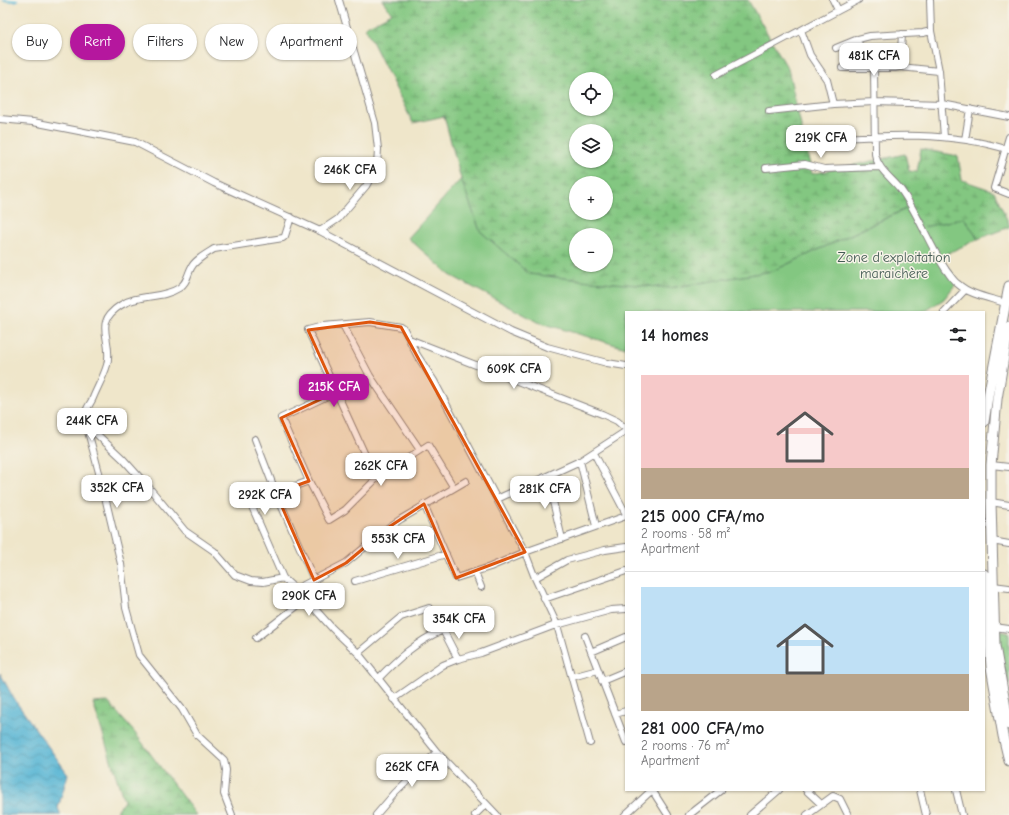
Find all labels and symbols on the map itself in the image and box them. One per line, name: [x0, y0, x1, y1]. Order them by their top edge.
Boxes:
pin: 481K CFA: [833, 43, 915, 77]
pin: 219K CFA: [780, 125, 862, 159]
pin: 246K CFA: [309, 157, 391, 191]
park label: Zone d'exploitation maraichère: [837, 249, 951, 282]
pin: 609K CFA: [473, 356, 555, 390]
pin: 215K CFA: [293, 374, 375, 408]
pin: 244K CFA: [51, 408, 133, 442]
pin: 262K CFA: [340, 453, 422, 487]
pin: 352K CFA: [76, 475, 158, 509]
pin: 281K CFA: [504, 476, 586, 510]
pin: 292K CFA: [224, 482, 306, 516]
pin: 553K CFA: [357, 526, 439, 560]
pin: 290K CFA: [268, 583, 350, 617]
pin: 354K CFA: [418, 606, 500, 640]
pin: 262K CFA: [371, 754, 453, 788]

